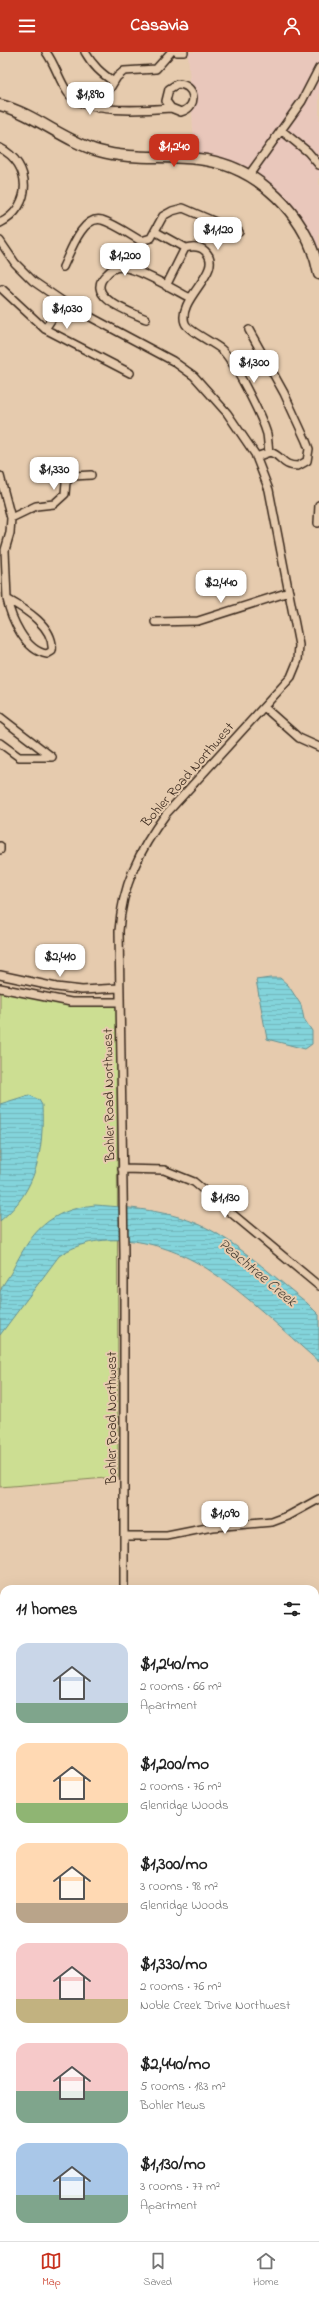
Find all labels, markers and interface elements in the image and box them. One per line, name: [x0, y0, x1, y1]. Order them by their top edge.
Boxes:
text: Casavia: [130, 13, 189, 39]
icon: menu: [16, 15, 38, 37]
icon: person: [281, 15, 303, 37]
pin: $1,890: [57, 82, 123, 116]
text: $1,890: [76, 85, 104, 104]
pin: $1,240: [141, 134, 207, 168]
text: $1,240: [158, 137, 190, 156]
pin: $1,120: [185, 217, 251, 251]
text: $1,120: [203, 220, 233, 239]
pin: $1,200: [92, 243, 158, 277]
text: $1,200: [109, 246, 141, 265]
pin: $1,030: [34, 296, 100, 330]
text: $1,030: [52, 299, 82, 318]
pin: $1,300: [221, 350, 287, 384]
text: $1,300: [239, 353, 269, 372]
pin: $1,330: [21, 457, 87, 491]
text: $1,330: [39, 460, 69, 479]
pin: $2,440: [188, 570, 254, 604]
text: $2,440: [205, 573, 237, 592]
street label: Bohler Road Northwest: [136, 718, 240, 833]
pin: $2,410: [27, 944, 93, 978]
text: $2,410: [44, 947, 76, 966]
street label: Bohler Road Northwest: [98, 1028, 121, 1163]
pin: $1,130: [192, 1185, 258, 1219]
text: $1,130: [210, 1188, 240, 1207]
water label: Peachtree Creek: [213, 1233, 302, 1313]
street label: Bohler Road Northwest: [102, 1351, 123, 1486]
pin: $1,090: [192, 1501, 258, 1535]
text: $1,090: [210, 1504, 240, 1523]
text: 11 homes: [16, 1597, 77, 1622]
icon: filters: [281, 1598, 303, 1620]
text: $1,240/mo: [140, 1652, 209, 1677]
icon: home: [48, 1659, 96, 1707]
text: 2 rooms · 66 m²: [140, 1677, 222, 1696]
text: Apartment: [140, 1696, 197, 1715]
text: $1,200/mo: [140, 1752, 209, 1777]
icon: home: [48, 1759, 96, 1807]
text: 2 rooms · 76 m²: [140, 1777, 222, 1796]
text: Glenridge Woods: [140, 1796, 229, 1815]
text: $1,300/mo: [140, 1852, 208, 1877]
icon: home: [48, 1859, 96, 1907]
text: 3 rooms · 98 m²: [140, 1877, 218, 1896]
text: Glenridge Woods: [140, 1896, 229, 1915]
text: $1,330/mo: [140, 1952, 207, 1977]
icon: home: [48, 1959, 96, 2007]
text: 2 rooms · 76 m²: [140, 1977, 222, 1996]
text: Noble Creek Drive Northwest: [140, 1996, 290, 2015]
text: $2,440/mo: [140, 2052, 210, 2077]
icon: home: [48, 2059, 96, 2107]
text: 5 rooms · 183 m²: [140, 2077, 226, 2096]
text: Bohler Mews: [140, 2096, 205, 2115]
text: $1,130/mo: [140, 2152, 206, 2177]
icon: home: [48, 2159, 96, 2207]
text: 3 rooms · 77 m²: [140, 2177, 220, 2196]
text: Apartment: [140, 2196, 197, 2215]
tab: Map: [40, 2250, 62, 2290]
tab: Saved: [143, 2250, 172, 2290]
tab: Home: [253, 2250, 279, 2290]

